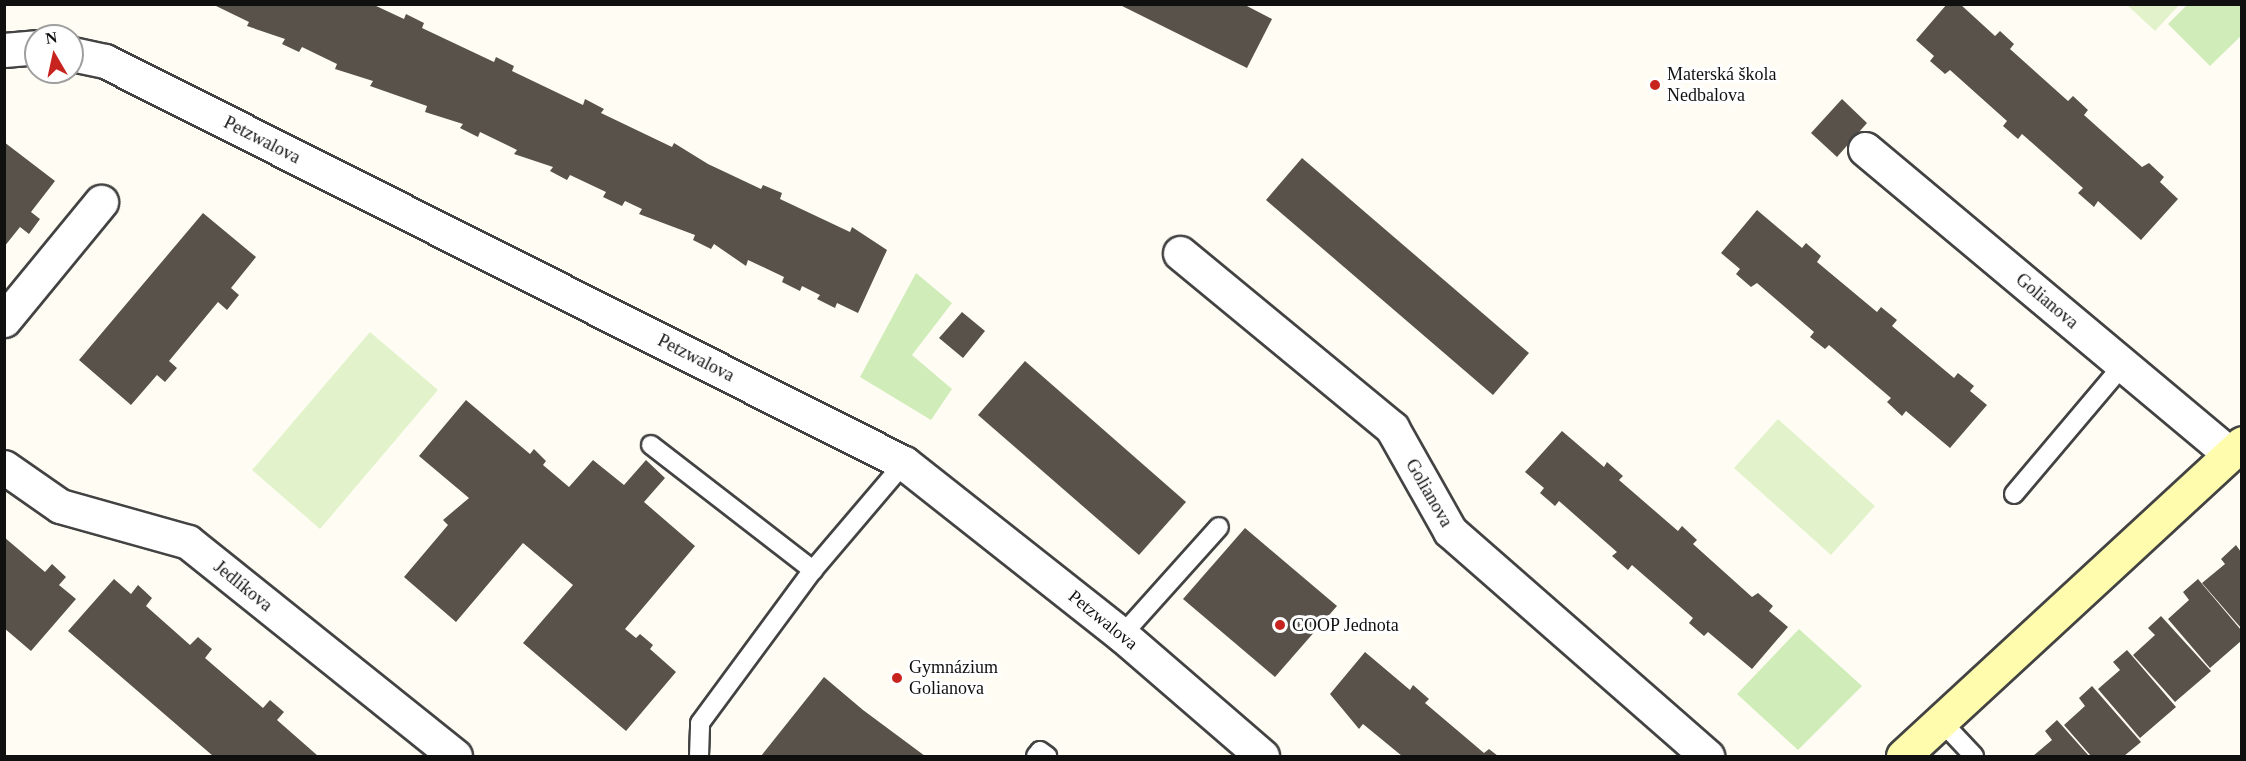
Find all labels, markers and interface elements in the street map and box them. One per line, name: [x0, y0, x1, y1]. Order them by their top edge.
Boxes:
north arrow: [24, 24, 84, 84]
text: N: [44, 28, 58, 47]
place label: Materská škola Nedbalova: [1667, 64, 1776, 106]
marker: Materská škola Nedbalova: [1648, 78, 1662, 92]
street label: Petzwalova: [220, 112, 304, 168]
street label: Golianova: [2011, 269, 2083, 333]
street label: Petzwalova: [654, 330, 738, 386]
street label: Golianova: [1401, 455, 1457, 531]
street label: Jedlíkova: [209, 556, 277, 616]
street label: Petzwalova: [1064, 585, 1142, 655]
place label: COOP Jednota: [1292, 614, 1399, 636]
marker: COOP Jednota: [1273, 618, 1287, 632]
place label: Gymnázium Golianova: [909, 657, 998, 700]
marker: Gymnázium Golianova: [890, 671, 904, 685]

